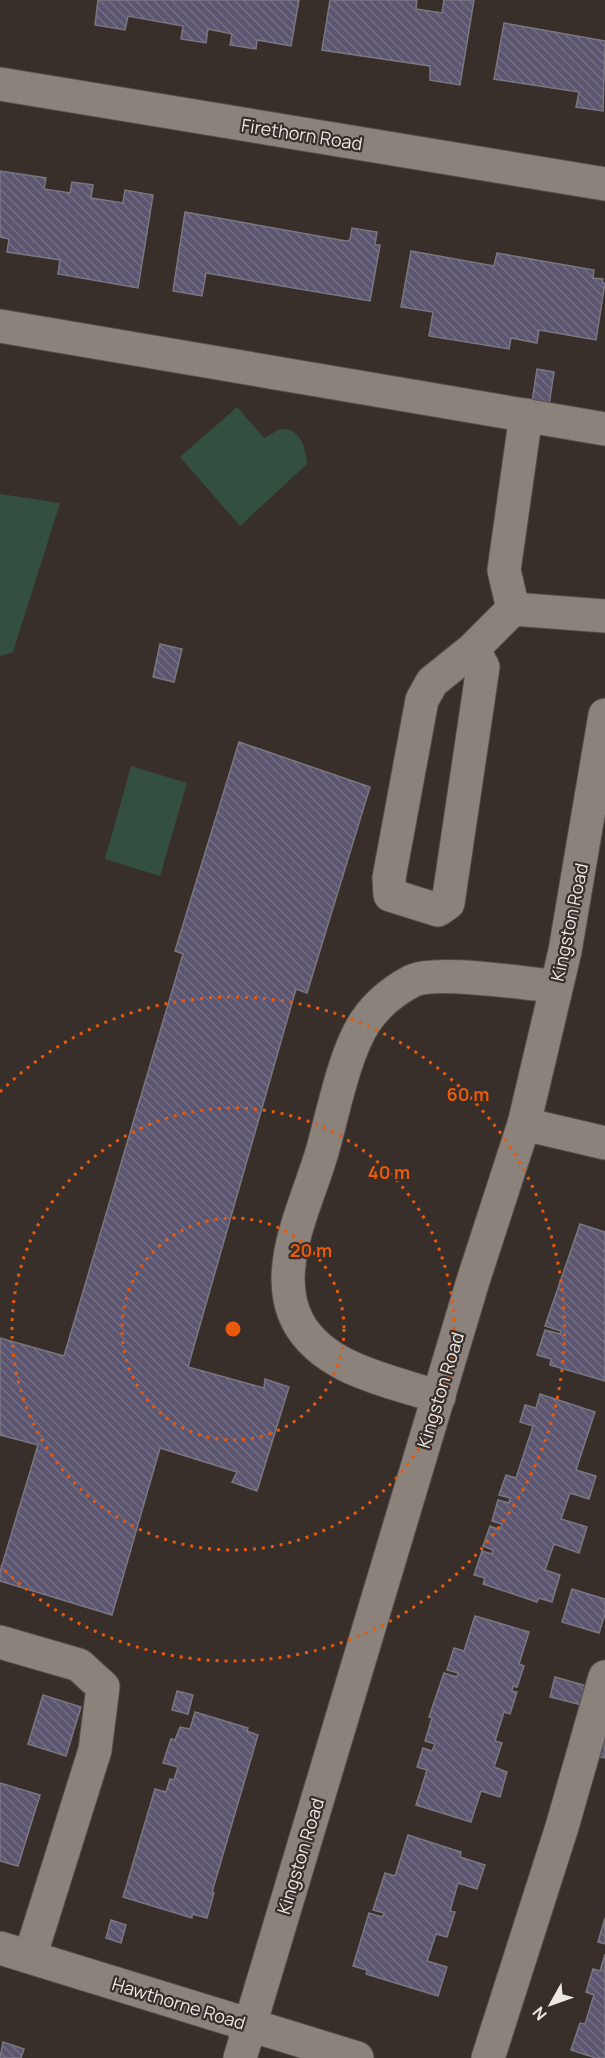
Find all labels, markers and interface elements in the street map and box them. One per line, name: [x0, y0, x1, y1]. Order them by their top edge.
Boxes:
street label: Firethorn Road: [240, 113, 364, 155]
street label: Kingston Road: [545, 861, 593, 983]
text: 60 m: [447, 1082, 489, 1106]
text: 40 m: [368, 1160, 410, 1184]
text: 20 m: [290, 1238, 332, 1262]
centre of rings: [223, 1319, 243, 1339]
street label: Kingston Road: [411, 1329, 469, 1451]
street label: Kingston Road: [271, 1795, 329, 1917]
street label: Hawthorne Road: [109, 1971, 249, 2035]
north arrow: [521, 1974, 581, 2034]
text: N: [527, 2002, 552, 2025]

